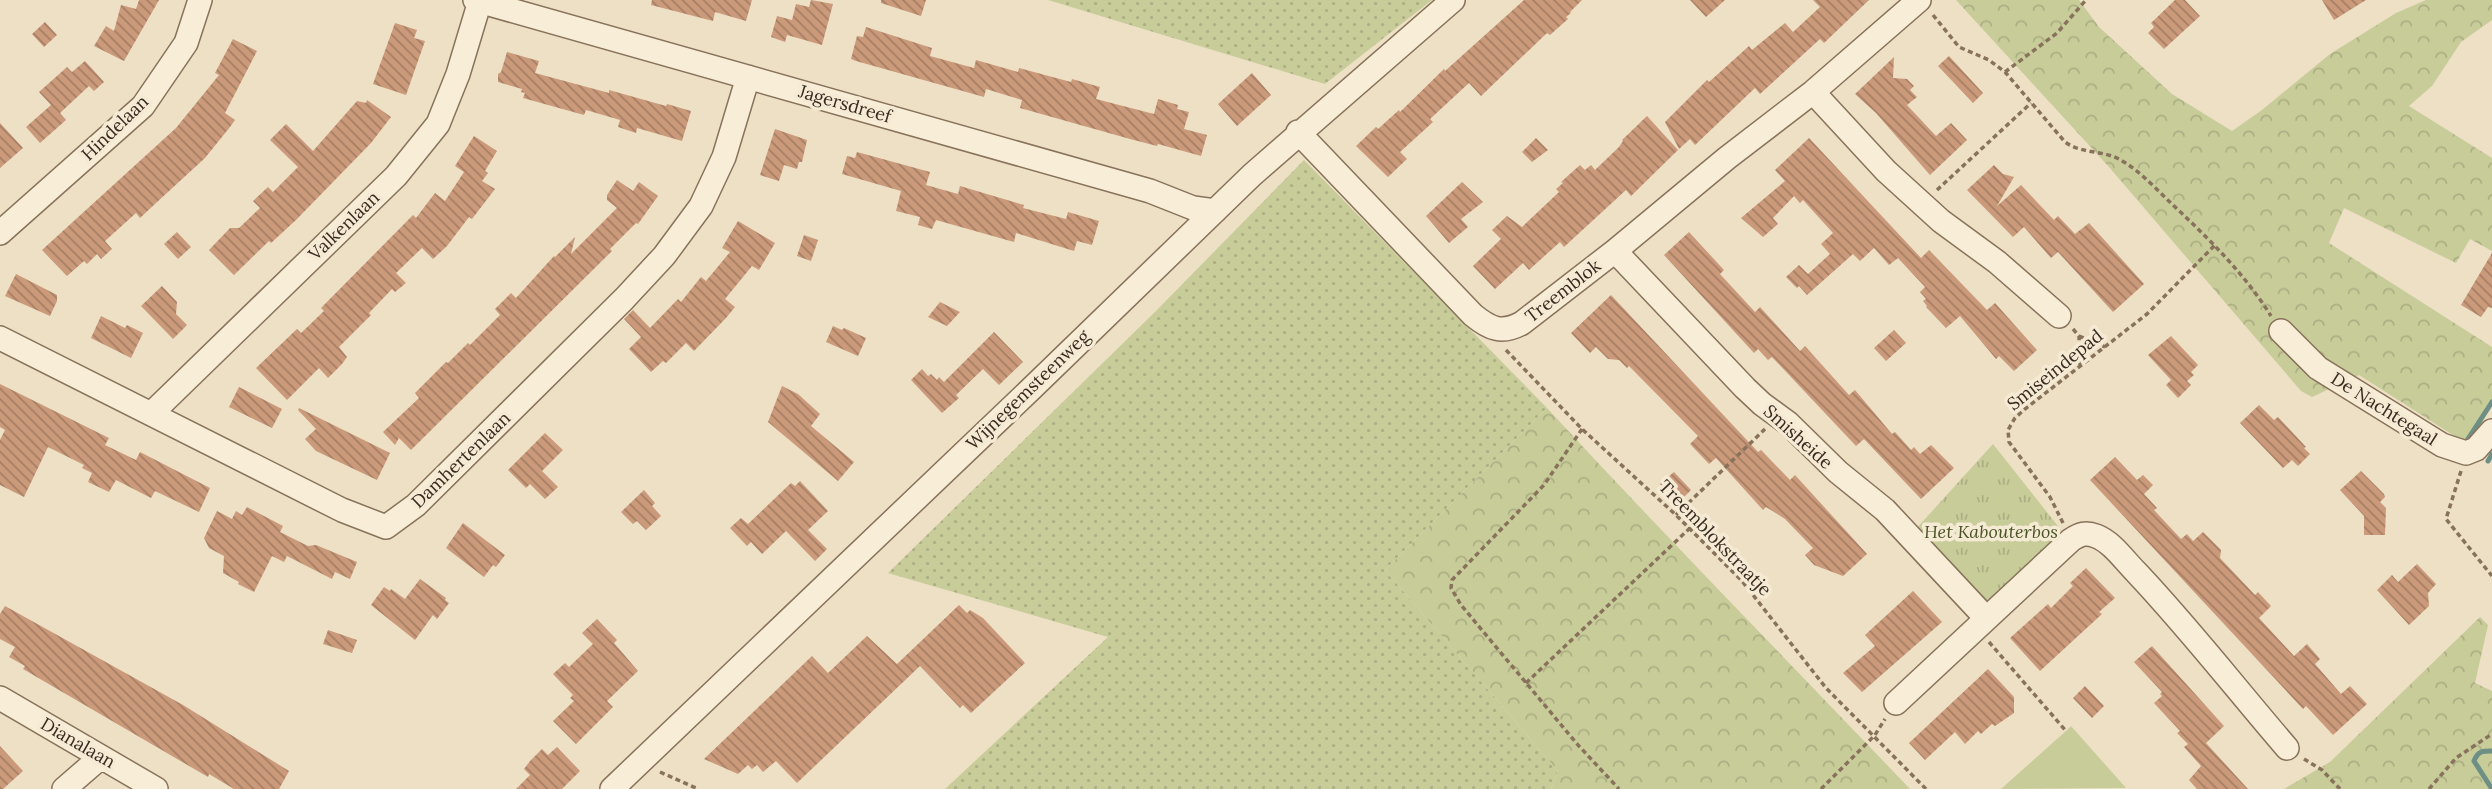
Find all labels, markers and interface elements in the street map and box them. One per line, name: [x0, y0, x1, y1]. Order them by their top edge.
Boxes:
street label: Jagersdreef: [795, 79, 896, 128]
street label: Hindelaan: [76, 90, 153, 165]
street label: Valkenlaan: [303, 186, 384, 266]
street label: Treemblok: [1520, 254, 1605, 327]
street label: Wijnegemsteenweg: [961, 324, 1095, 455]
street label: Smiseindepad: [2002, 324, 2107, 415]
street label: De Nachtegaal: [2327, 367, 2442, 450]
street label: Smisheide: [1759, 399, 1838, 474]
street label: Damhertenlaan: [406, 406, 515, 513]
street label: Treemblokstraatje: [1654, 475, 1777, 601]
park label: Het Kabouterbos: [1924, 520, 2058, 543]
street label: Dianalaan: [37, 712, 120, 773]

